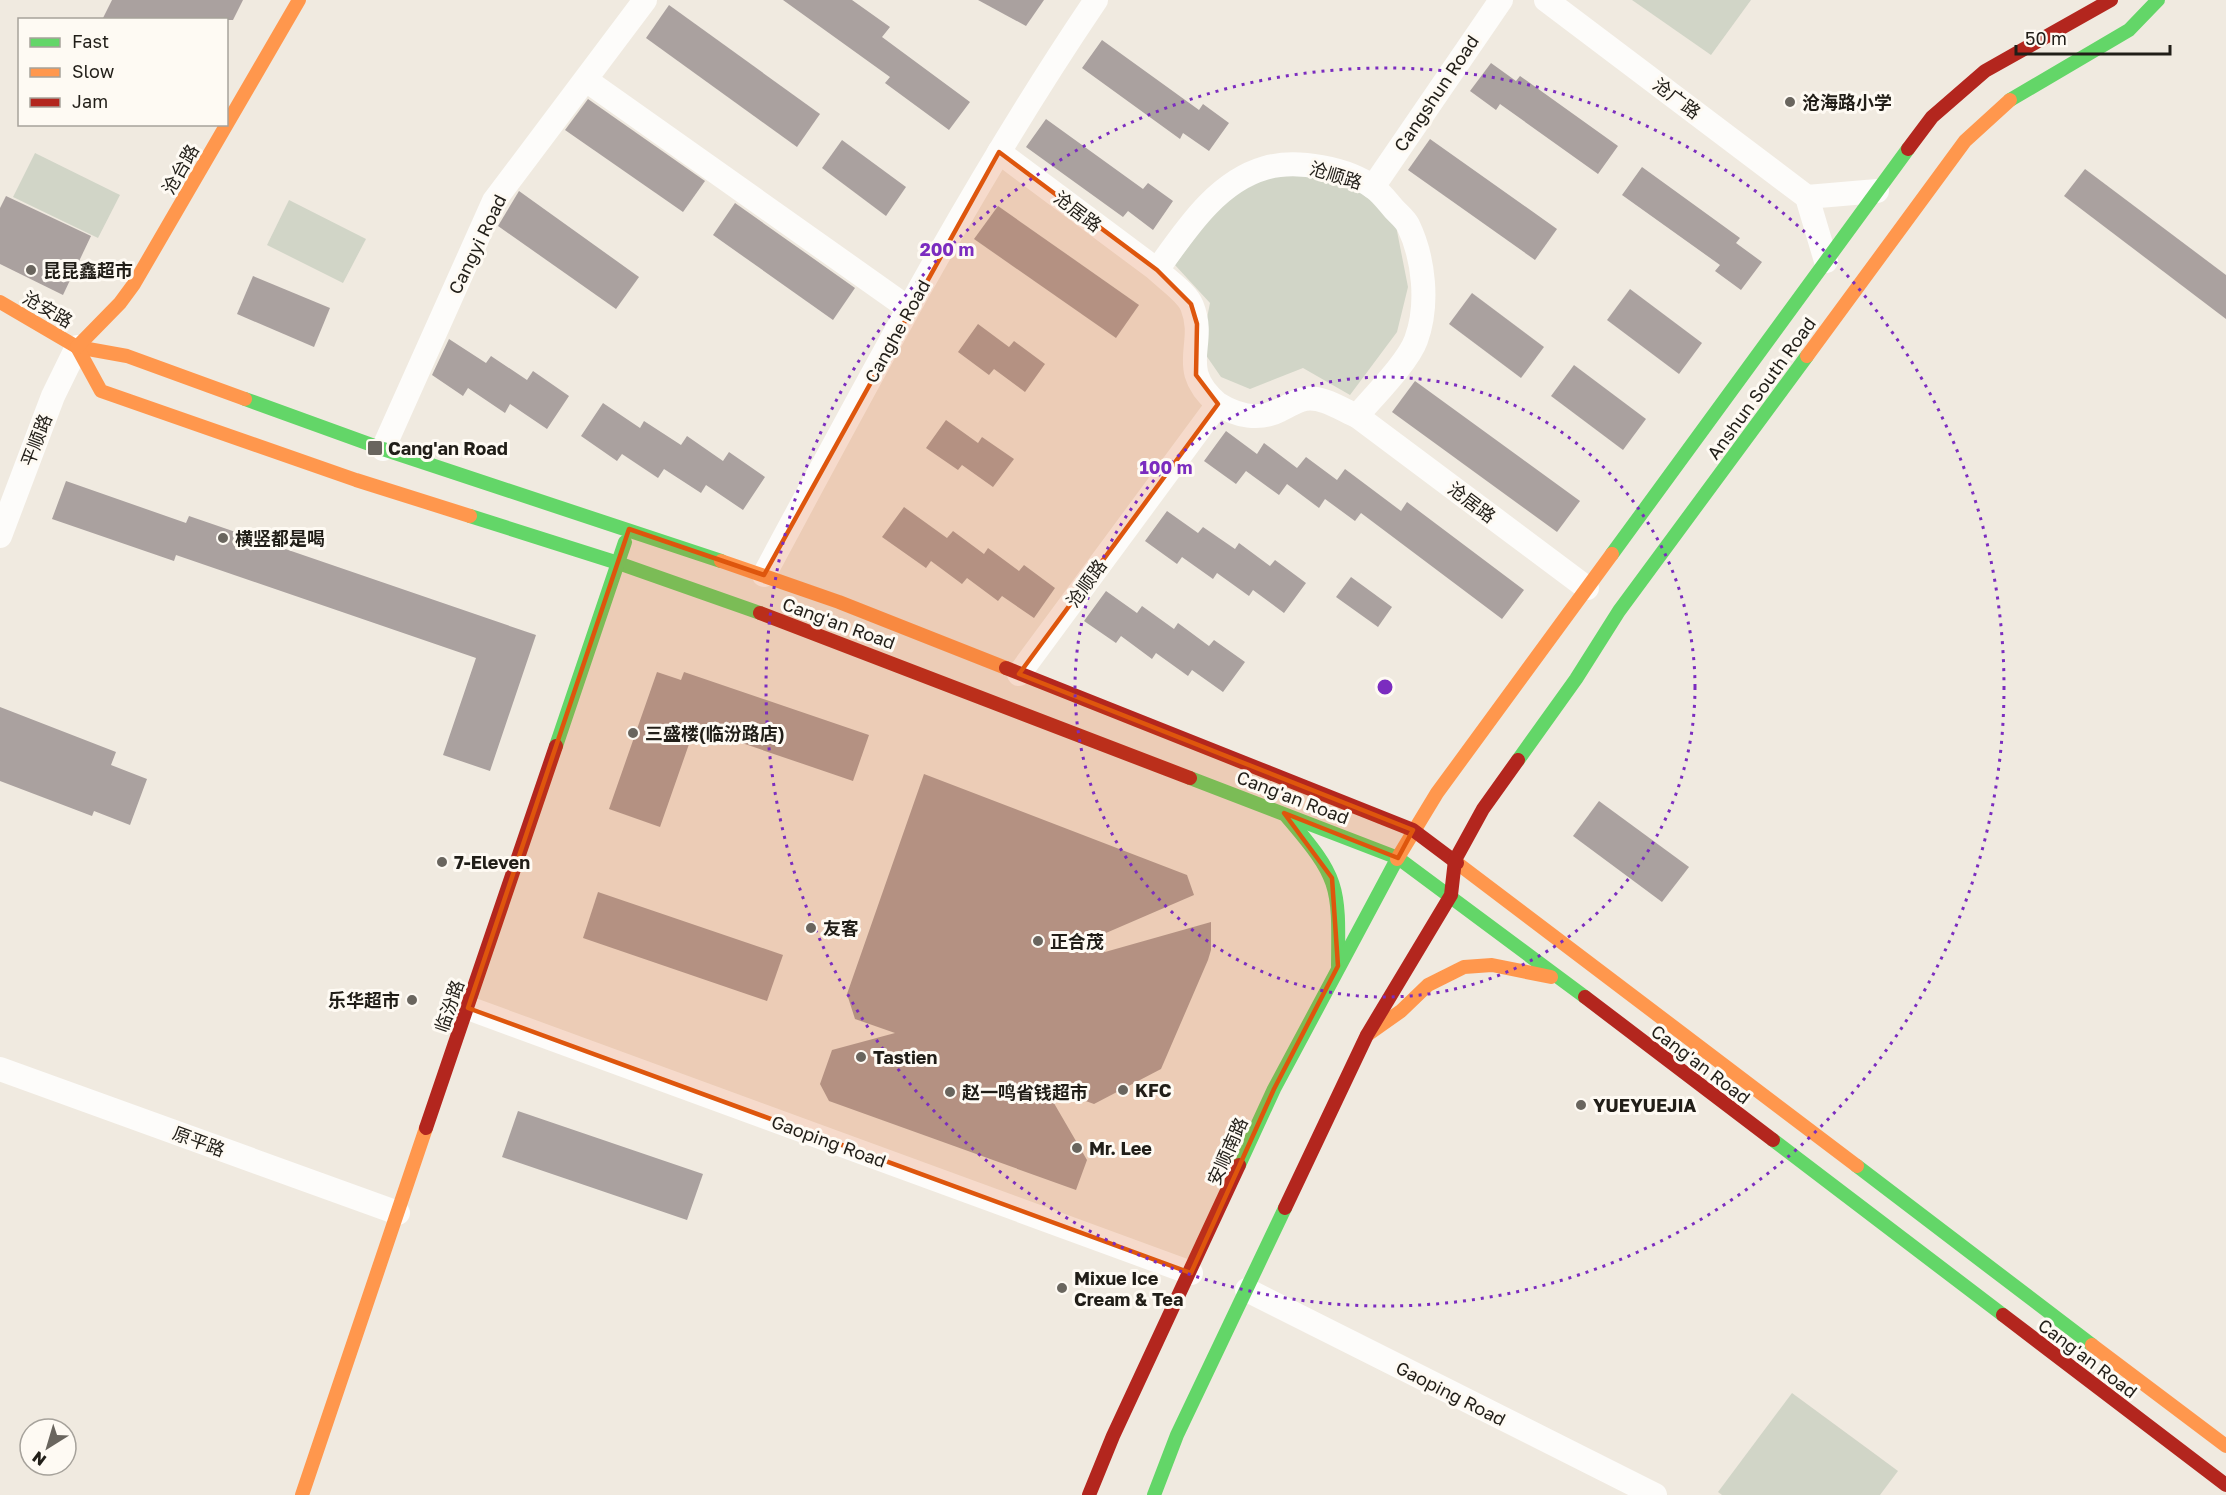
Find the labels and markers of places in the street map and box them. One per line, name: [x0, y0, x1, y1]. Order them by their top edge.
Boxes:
place label: 沧海路小学: [1802, 91, 1892, 113]
marker: 沧海路小学: [1783, 95, 1797, 109]
place label: 昆昆鑫超市: [43, 259, 133, 281]
marker: 昆昆鑫超市: [24, 263, 38, 277]
place label: Cang'an Road: [388, 437, 508, 459]
marker: Cang'an Road: [366, 439, 384, 457]
place label: 横竖都是喝: [235, 527, 325, 549]
marker: 横竖都是喝: [216, 531, 230, 545]
centre of rings: [1375, 677, 1395, 697]
place label: 三盛楼(临汾路店): [645, 722, 785, 744]
marker: 三盛楼(临汾路店): [626, 726, 640, 740]
place label: 7-Eleven: [454, 851, 530, 873]
marker: 7-Eleven: [435, 855, 449, 869]
place label: 友客: [823, 917, 859, 939]
marker: 友客: [804, 921, 818, 935]
place label: 正合茂: [1050, 930, 1104, 952]
marker: 正合茂: [1031, 934, 1045, 948]
place label: 乐华超市: [328, 989, 400, 1011]
marker: 乐华超市: [405, 993, 419, 1007]
place label: Tastien: [873, 1046, 937, 1068]
marker: Tastien: [854, 1050, 868, 1064]
place label: KFC: [1135, 1079, 1172, 1101]
place label: 赵一鸣省钱超市: [962, 1081, 1088, 1103]
marker: KFC: [1116, 1083, 1130, 1097]
marker: 赵一鸣省钱超市: [943, 1085, 957, 1099]
place label: YUEYUEJIA: [1593, 1094, 1697, 1116]
marker: YUEYUEJIA: [1574, 1098, 1588, 1112]
place label: Mr. Lee: [1089, 1137, 1152, 1159]
marker: Mr. Lee: [1070, 1141, 1084, 1155]
place label: Mixue Ice Cream & Tea: [1074, 1267, 1183, 1310]
marker: Mixue Ice Cream & Tea: [1055, 1281, 1069, 1295]

